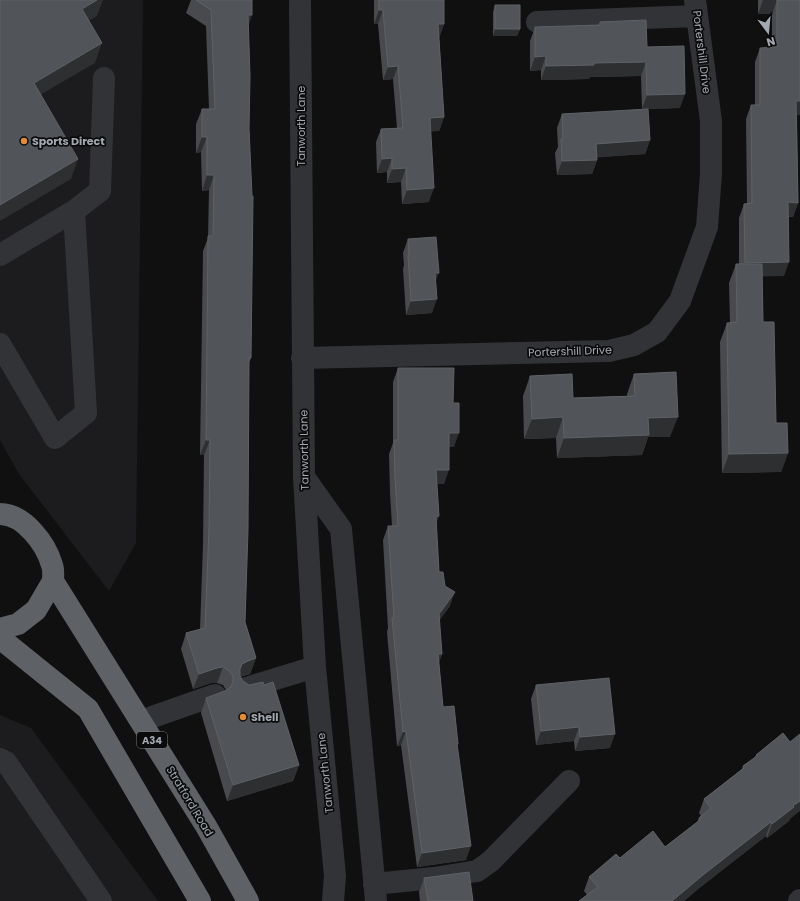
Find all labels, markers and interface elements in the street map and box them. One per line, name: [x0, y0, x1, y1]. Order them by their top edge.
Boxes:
street label: Portershill Drive: [689, 9, 715, 95]
north arrow: [748, 12, 788, 52]
text: N: [765, 33, 777, 50]
street label: Tanworth Lane: [293, 86, 309, 166]
place label: Sports Direct: [32, 133, 105, 149]
marker: Sports Direct: [19, 136, 29, 146]
street label: Portershill Drive: [528, 342, 612, 360]
street label: Tanworth Lane: [295, 409, 313, 490]
place label: Shell: [251, 709, 278, 725]
marker: Shell: [238, 712, 248, 722]
road number: A34: [137, 732, 167, 748]
street label: Tanworth Lane: [313, 732, 337, 814]
street label: Stratford Road: [163, 763, 217, 839]

